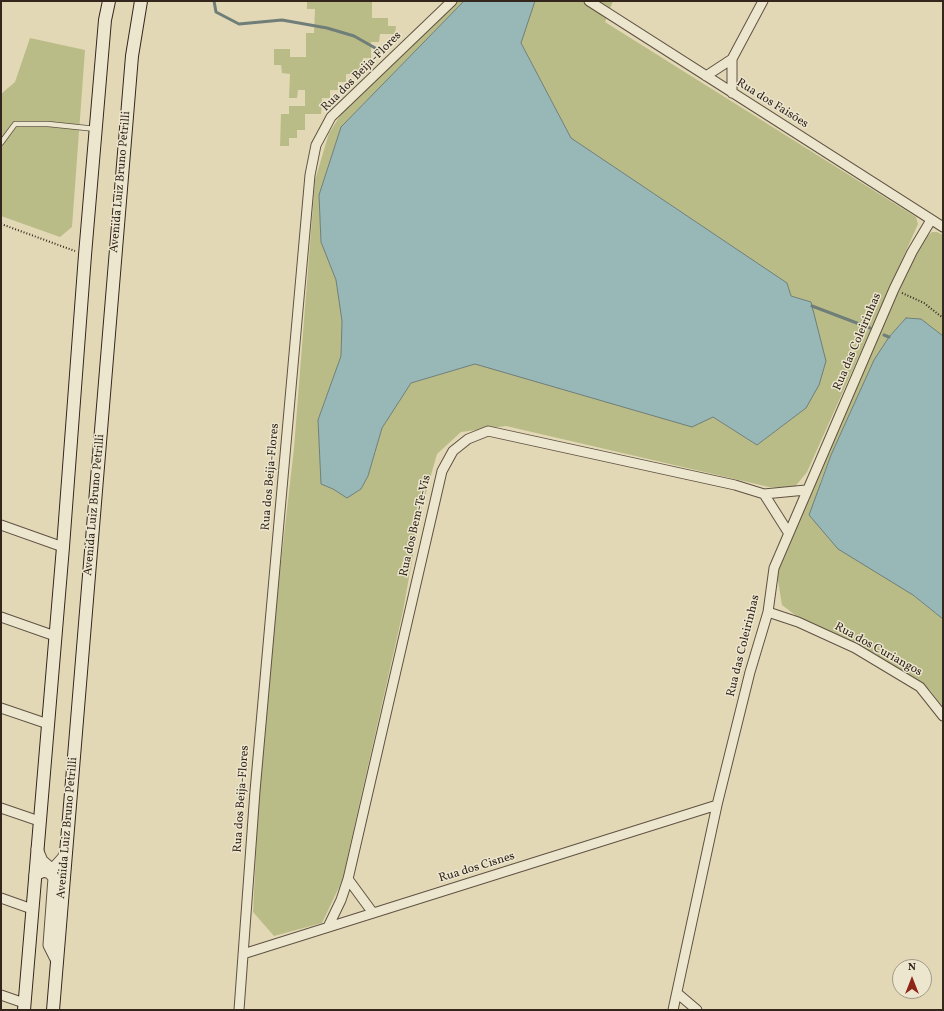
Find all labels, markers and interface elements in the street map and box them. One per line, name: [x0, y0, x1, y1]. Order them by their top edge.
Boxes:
street label: Rua dos Beija-Flores: [319, 29, 405, 115]
street label: Rua dos Faisões: [733, 76, 811, 132]
street label: Avenida Luiz Bruno Petrilli: [108, 110, 134, 254]
street label: Rua das Coleirinhas: [831, 291, 885, 393]
street label: Rua dos Beija-Flores: [259, 423, 283, 531]
street label: Avenida Luiz Bruno Petrilli: [82, 433, 108, 577]
street label: Rua dos Bem-Te-Vis: [397, 474, 435, 578]
street label: Rua das Coleirinhas: [724, 593, 764, 699]
street label: Rua dos Curiangos: [832, 620, 924, 680]
street label: Rua dos Beija-Flores: [231, 745, 253, 853]
street label: Avenida Luiz Bruno Petrilli: [55, 756, 81, 900]
street label: Rua dos Cisnes: [437, 850, 517, 886]
north arrow: [892, 959, 932, 999]
text: N: [908, 960, 916, 975]

